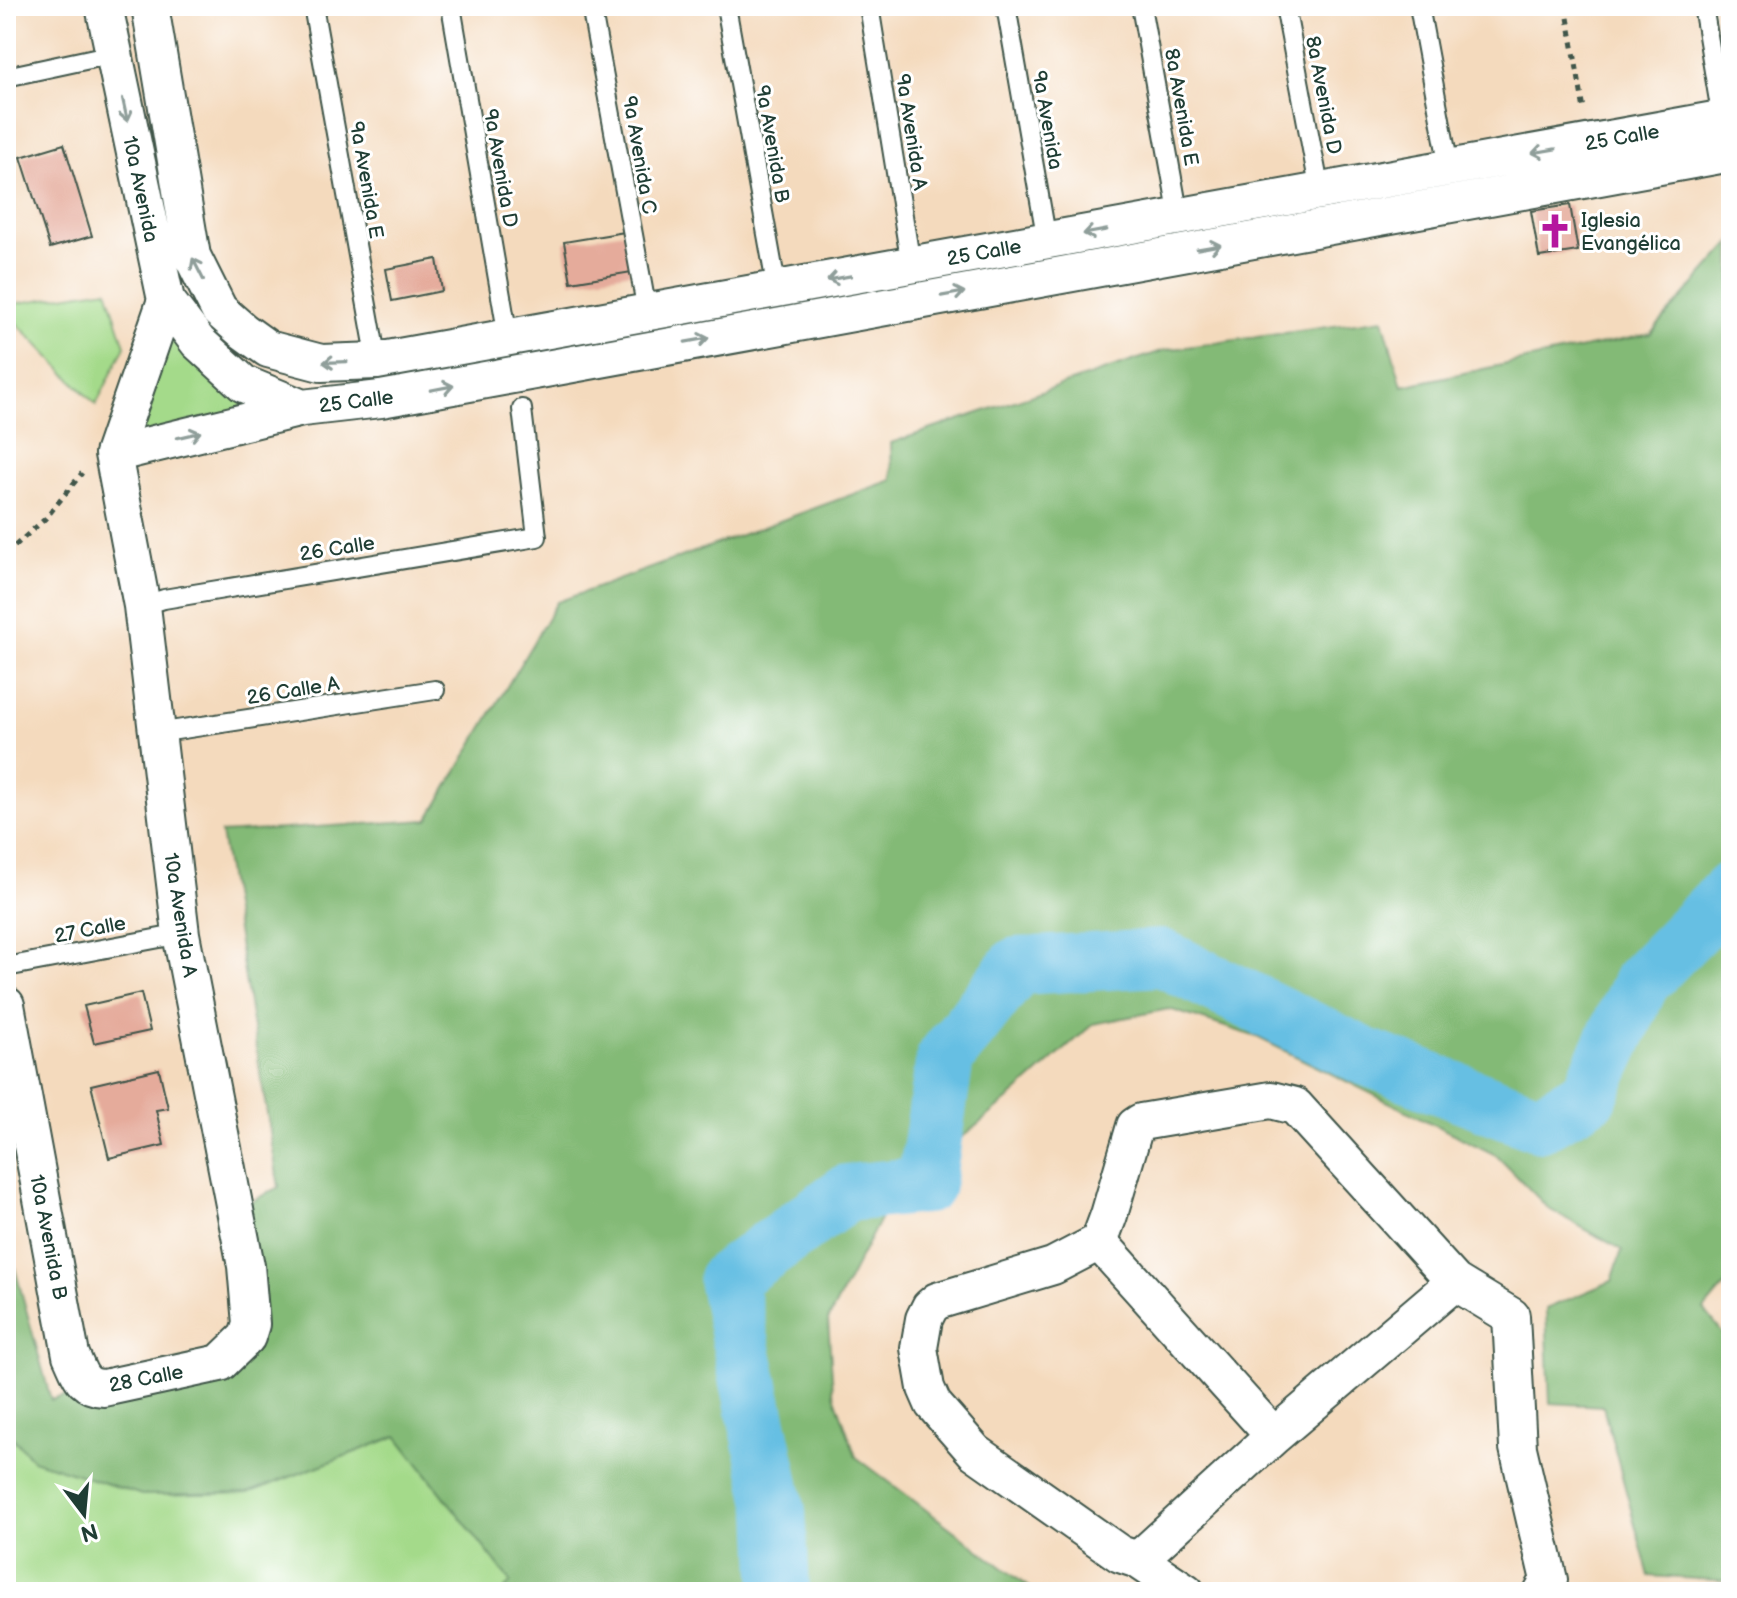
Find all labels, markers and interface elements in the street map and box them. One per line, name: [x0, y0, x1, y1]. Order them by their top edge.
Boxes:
street label: 8a Avenida D: [1300, 34, 1346, 156]
street label: 8a Avenida E: [1159, 47, 1203, 168]
street label: 9a Avenida: [1027, 69, 1068, 171]
street label: 9a Avenida A: [890, 72, 932, 193]
street label: 9a Avenida B: [750, 83, 794, 205]
street label: 9a Avenida C: [617, 94, 661, 216]
one-way arrow: [118, 97, 133, 122]
street label: 9a Avenida D: [478, 107, 522, 229]
street label: 9a Avenida E: [344, 120, 388, 241]
street label: 25 Calle: [1583, 120, 1661, 156]
street label: 10a Avenida: [117, 134, 163, 244]
one-way arrow: [1532, 144, 1557, 159]
place label: Iglesia Evangélica: [1581, 209, 1681, 256]
church icon: Iglesia Evangélica: [1536, 212, 1574, 250]
one-way arrow: [1083, 225, 1109, 240]
street label: 25 Calle: [945, 235, 1023, 271]
one-way arrow: [1196, 239, 1221, 254]
one-way arrow: [190, 257, 205, 281]
one-way arrow: [827, 272, 853, 287]
one-way arrow: [940, 285, 965, 300]
one-way arrow: [684, 332, 709, 347]
one-way arrow: [322, 355, 349, 370]
one-way arrow: [428, 379, 454, 394]
street label: 25 Calle: [318, 386, 395, 418]
one-way arrow: [175, 427, 201, 442]
street label: 26 Calle: [298, 531, 377, 567]
street label: 26 Calle A: [245, 672, 342, 710]
street label: 10a Avenida A: [158, 851, 202, 980]
street label: 27 Calle: [53, 911, 128, 949]
street label: 10a Avenida B: [24, 1173, 72, 1302]
street label: 28 Calle: [107, 1360, 185, 1398]
north arrow: [44, 1474, 124, 1554]
text: N: [77, 1517, 101, 1547]

